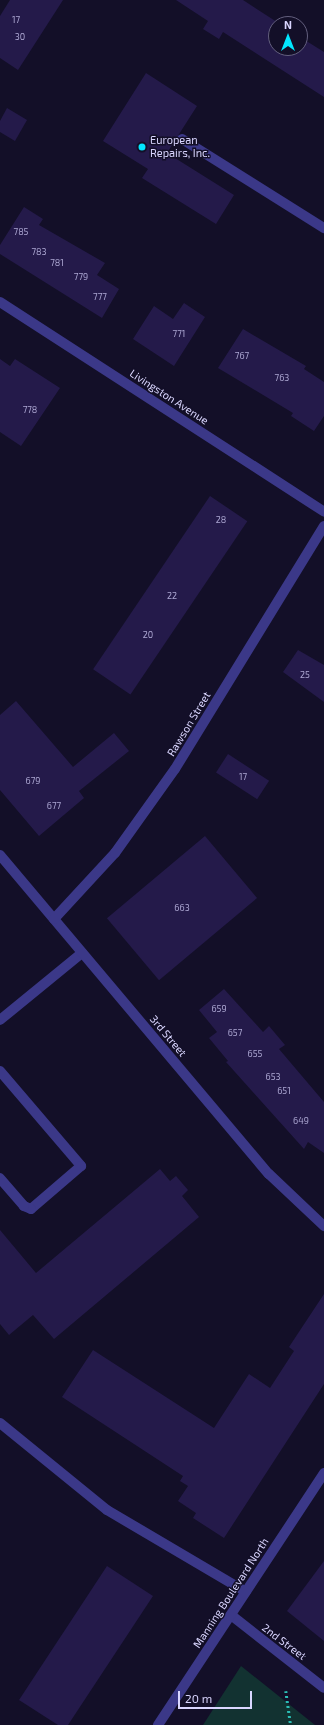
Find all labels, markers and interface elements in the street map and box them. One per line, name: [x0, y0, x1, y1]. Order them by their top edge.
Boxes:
house number: 17: [12, 15, 20, 25]
north arrow: [268, 16, 308, 56]
text: N: [284, 18, 292, 31]
house number: 30: [15, 32, 25, 42]
place label: European Repairs, Inc.: [150, 134, 210, 160]
marker: European Repairs, Inc.: [137, 142, 147, 152]
house number: 785: [14, 227, 28, 237]
house number: 783: [31, 247, 47, 257]
house number: 781: [50, 258, 64, 268]
house number: 779: [74, 272, 88, 282]
house number: 777: [93, 292, 107, 302]
house number: 771: [173, 329, 185, 339]
house number: 767: [235, 351, 249, 361]
street label: Livingston Avenue: [127, 367, 211, 427]
house number: 763: [275, 373, 289, 383]
house number: 778: [23, 405, 37, 415]
house number: 28: [216, 515, 226, 525]
house number: 22: [167, 591, 177, 601]
house number: 20: [143, 630, 153, 640]
house number: 25: [300, 670, 310, 680]
street label: Rawson Street: [165, 689, 213, 759]
house number: 17: [239, 772, 247, 782]
house number: 679: [26, 776, 40, 786]
house number: 677: [47, 801, 61, 811]
house number: 663: [174, 903, 190, 913]
house number: 659: [211, 1004, 227, 1014]
street label: 3rd Street: [147, 1013, 189, 1059]
house number: 657: [228, 1028, 242, 1038]
house number: 655: [248, 1049, 262, 1059]
house number: 653: [266, 1072, 280, 1082]
house number: 651: [277, 1086, 291, 1096]
house number: 649: [293, 1116, 309, 1126]
street label: Manning Boulevard North: [190, 1536, 272, 1650]
street label: 2nd Street: [259, 1621, 309, 1663]
scale bar: [180, 1683, 254, 1709]
text: 20 m: [185, 1691, 212, 1705]

